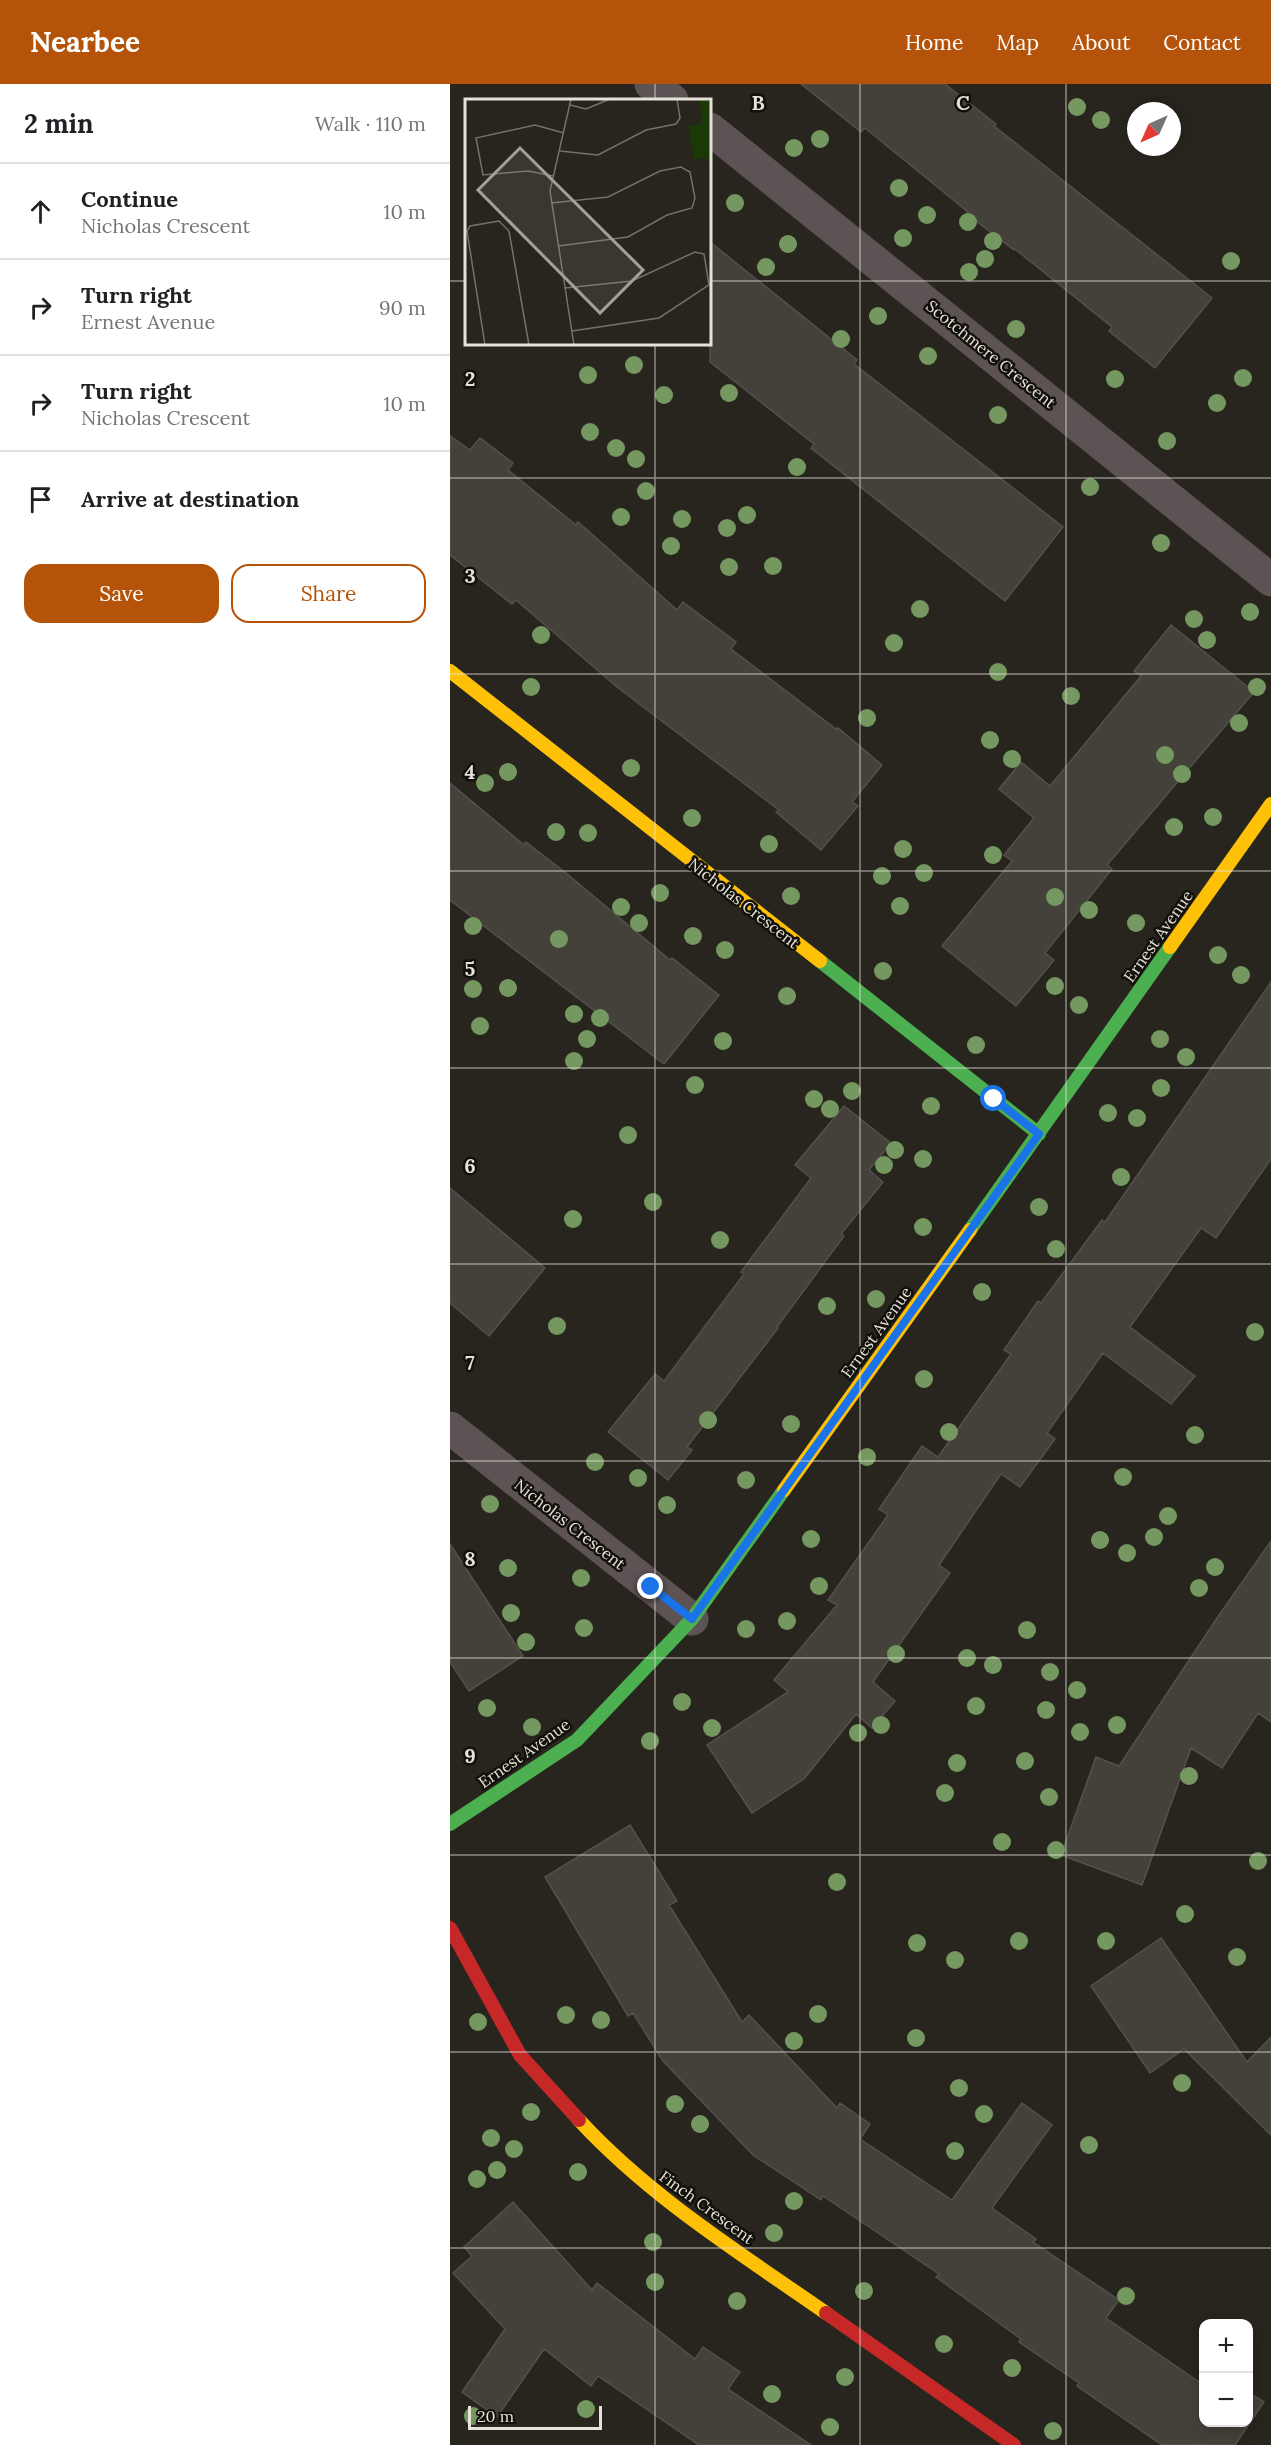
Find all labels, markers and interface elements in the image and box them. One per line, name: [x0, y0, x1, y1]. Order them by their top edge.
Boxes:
text: Nearbee: [30, 24, 140, 60]
text: Home: [905, 29, 963, 56]
text: Map: [996, 29, 1039, 56]
text: About: [1072, 29, 1130, 56]
text: Contact: [1163, 29, 1241, 56]
text: B: [751, 90, 765, 115]
text: C: [956, 90, 970, 115]
inset map: [465, 99, 711, 345]
north arrow: [1127, 102, 1181, 156]
text: 2 min: [24, 107, 94, 140]
text: Walk · 110 m: [315, 111, 426, 136]
text: Continue: [81, 185, 178, 213]
icon: ahead: [24, 195, 57, 228]
text: 10 m: [383, 199, 426, 224]
text: Nicholas Crescent: [81, 213, 250, 238]
text: Turn right: [81, 281, 192, 309]
icon: right: [24, 291, 57, 324]
text: 90 m: [379, 295, 426, 320]
street label: Scotchmere Crescent: [922, 296, 1060, 413]
text: Ernest Avenue: [81, 309, 215, 334]
text: 2: [465, 366, 475, 391]
text: Turn right: [81, 377, 192, 405]
icon: right: [24, 387, 57, 420]
text: 10 m: [383, 391, 426, 416]
text: Nicholas Crescent: [81, 405, 250, 430]
icon: arrive: [24, 483, 57, 516]
text: Arrive at destination: [81, 485, 299, 513]
text: 3: [464, 563, 476, 588]
button: Save: [24, 564, 219, 623]
button: Share: [231, 564, 426, 623]
text: 4: [465, 759, 476, 784]
street label: Nicholas Crescent: [685, 853, 804, 953]
street label: Ernest Avenue: [1119, 886, 1197, 986]
text: 5: [465, 956, 476, 981]
route start: [980, 1085, 1006, 1111]
text: 6: [464, 1153, 476, 1178]
street label: Ernest Avenue: [836, 1282, 916, 1381]
text: 7: [465, 1350, 475, 1375]
street label: Nicholas Crescent: [511, 1474, 630, 1574]
text: 8: [464, 1546, 476, 1571]
route end: [637, 1573, 663, 1599]
street label: Ernest Avenue: [474, 1714, 574, 1792]
text: 9: [464, 1743, 476, 1768]
street label: Finch Crescent: [656, 2166, 759, 2249]
map controls: [1199, 2319, 1253, 2427]
button: +: [1199, 2319, 1253, 2373]
button: −: [1199, 2373, 1253, 2427]
scale bar: [468, 2403, 602, 2430]
text: 20 m: [477, 2406, 514, 2426]

